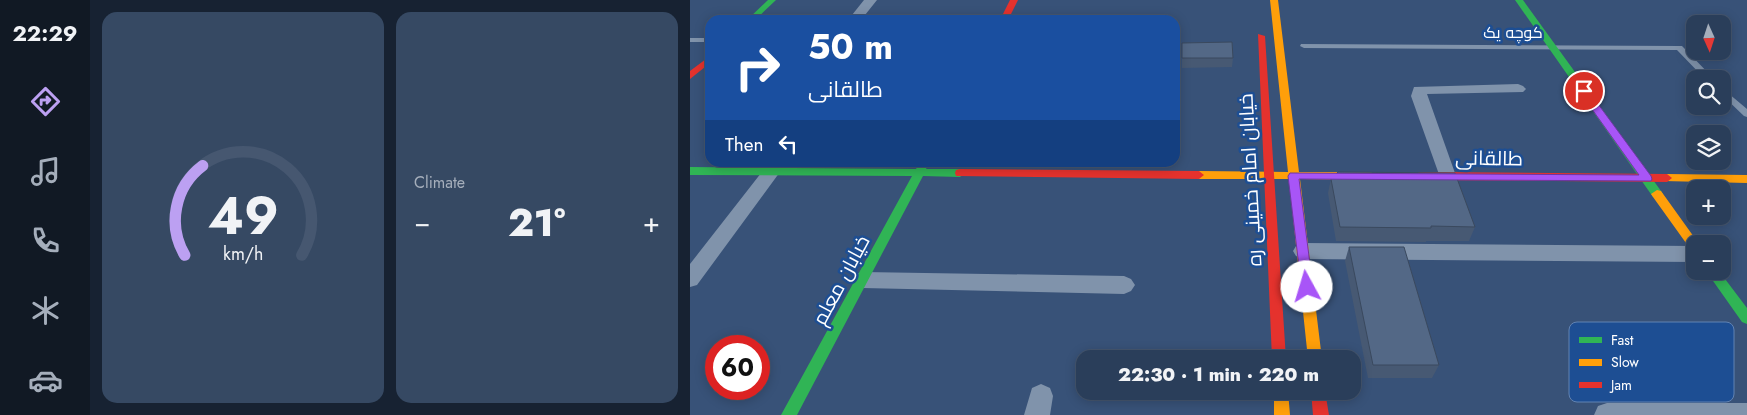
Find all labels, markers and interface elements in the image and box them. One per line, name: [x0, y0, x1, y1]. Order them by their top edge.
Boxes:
north arrow: [1686, 15, 1731, 60]
map controls: [1686, 15, 1731, 280]
text: 22:29: [12, 17, 78, 49]
street label: کوچه یک: [1483, 21, 1543, 44]
text: 50 m: [808, 22, 893, 72]
icon: right: [725, 35, 790, 100]
pin: [1563, 70, 1605, 112]
button: search: [1686, 70, 1731, 115]
text: طالقانی: [808, 73, 883, 105]
icon: arrive: [1570, 77, 1598, 105]
icon: directions: [28, 84, 63, 119]
street label: خیابان امام خمینی ره: [1231, 93, 1270, 267]
button: layers: [1686, 125, 1731, 170]
icon: left: [774, 130, 802, 158]
text: Then: [725, 131, 764, 158]
street label: طالقانی: [1455, 143, 1523, 174]
icon: music: [28, 154, 63, 189]
text: Climate: [414, 171, 465, 194]
text: 49: [207, 178, 279, 254]
button: +: [1686, 180, 1731, 225]
text: 21°: [508, 195, 565, 250]
text: −: [414, 202, 431, 243]
text: +: [643, 202, 660, 243]
icon: phone: [28, 223, 63, 258]
street label: خیابان معلم: [806, 230, 877, 330]
button: −: [1686, 235, 1731, 280]
text: km/h: [223, 241, 263, 267]
position arrow: [1280, 260, 1332, 312]
icon: climate: [28, 293, 63, 328]
legend: [1569, 322, 1734, 402]
text: Fast: [1611, 330, 1634, 350]
speed limit sign: 60: [705, 335, 770, 400]
text: Slow: [1611, 352, 1639, 372]
text: 22:30 · 1 min · 220 m: [1118, 361, 1319, 388]
icon: car: [28, 363, 63, 398]
text: Jam: [1609, 375, 1632, 395]

